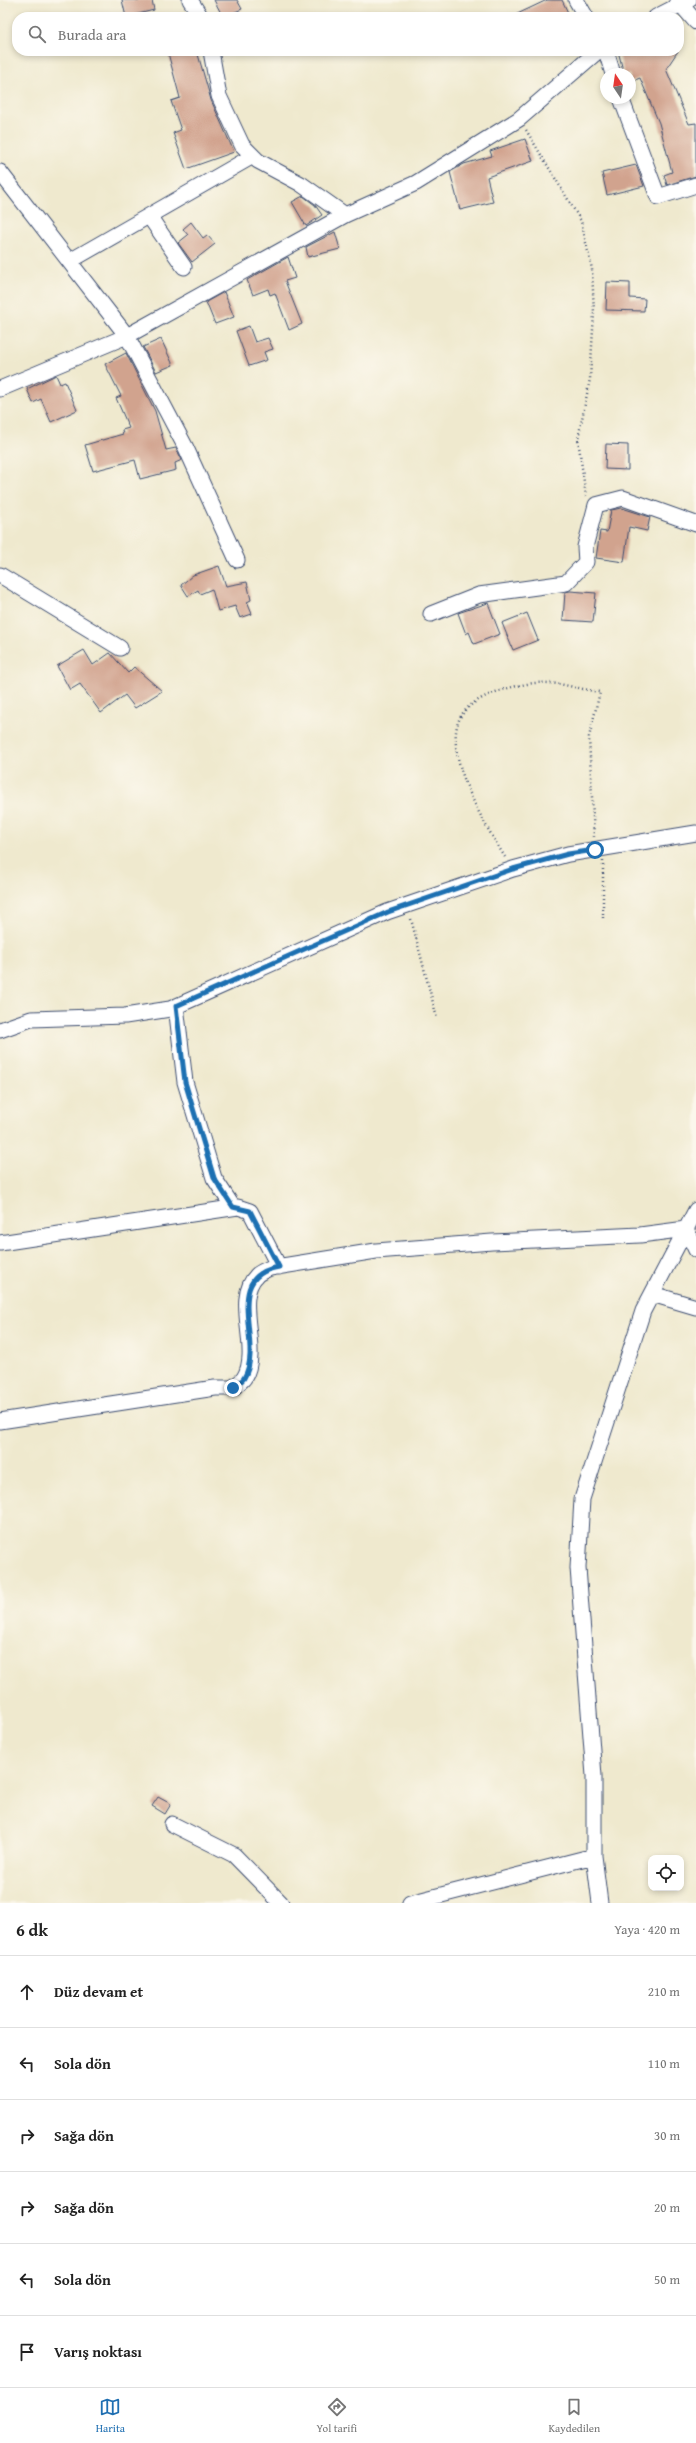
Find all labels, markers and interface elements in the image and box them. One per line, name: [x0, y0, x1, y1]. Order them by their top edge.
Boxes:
search box: [12, 12, 684, 56]
icon: search: [26, 23, 48, 45]
text: Burada ara: [58, 24, 126, 45]
north arrow: [600, 68, 636, 104]
route start: [586, 841, 604, 859]
route end: [224, 1379, 242, 1397]
map controls: [648, 1855, 684, 1891]
button: locate: [648, 1855, 684, 1891]
text: 6 dk: [16, 1917, 48, 1942]
text: Yaya · 420 m: [614, 1920, 680, 1939]
icon: ahead: [16, 1981, 38, 2003]
text: Düz devam et: [54, 1981, 143, 2002]
text: 210 m: [648, 1982, 680, 2001]
icon: left: [16, 2053, 38, 2075]
text: Sola dön: [54, 2053, 111, 2074]
text: 110 m: [648, 2054, 680, 2073]
icon: right: [16, 2125, 38, 2147]
text: Sağa dön: [54, 2125, 114, 2146]
text: 30 m: [654, 2126, 680, 2145]
icon: right: [16, 2197, 38, 2219]
text: Sağa dön: [54, 2197, 114, 2218]
text: 20 m: [654, 2198, 680, 2217]
icon: left: [16, 2269, 38, 2291]
text: Sola dön: [54, 2269, 111, 2290]
text: 50 m: [654, 2270, 680, 2289]
icon: arrive: [16, 2341, 38, 2363]
text: Varış noktası: [54, 2341, 142, 2362]
tab: Harita: [96, 2396, 125, 2436]
tab: Yol tarifi: [317, 2396, 357, 2436]
tab: Kaydedilen: [549, 2396, 600, 2436]

